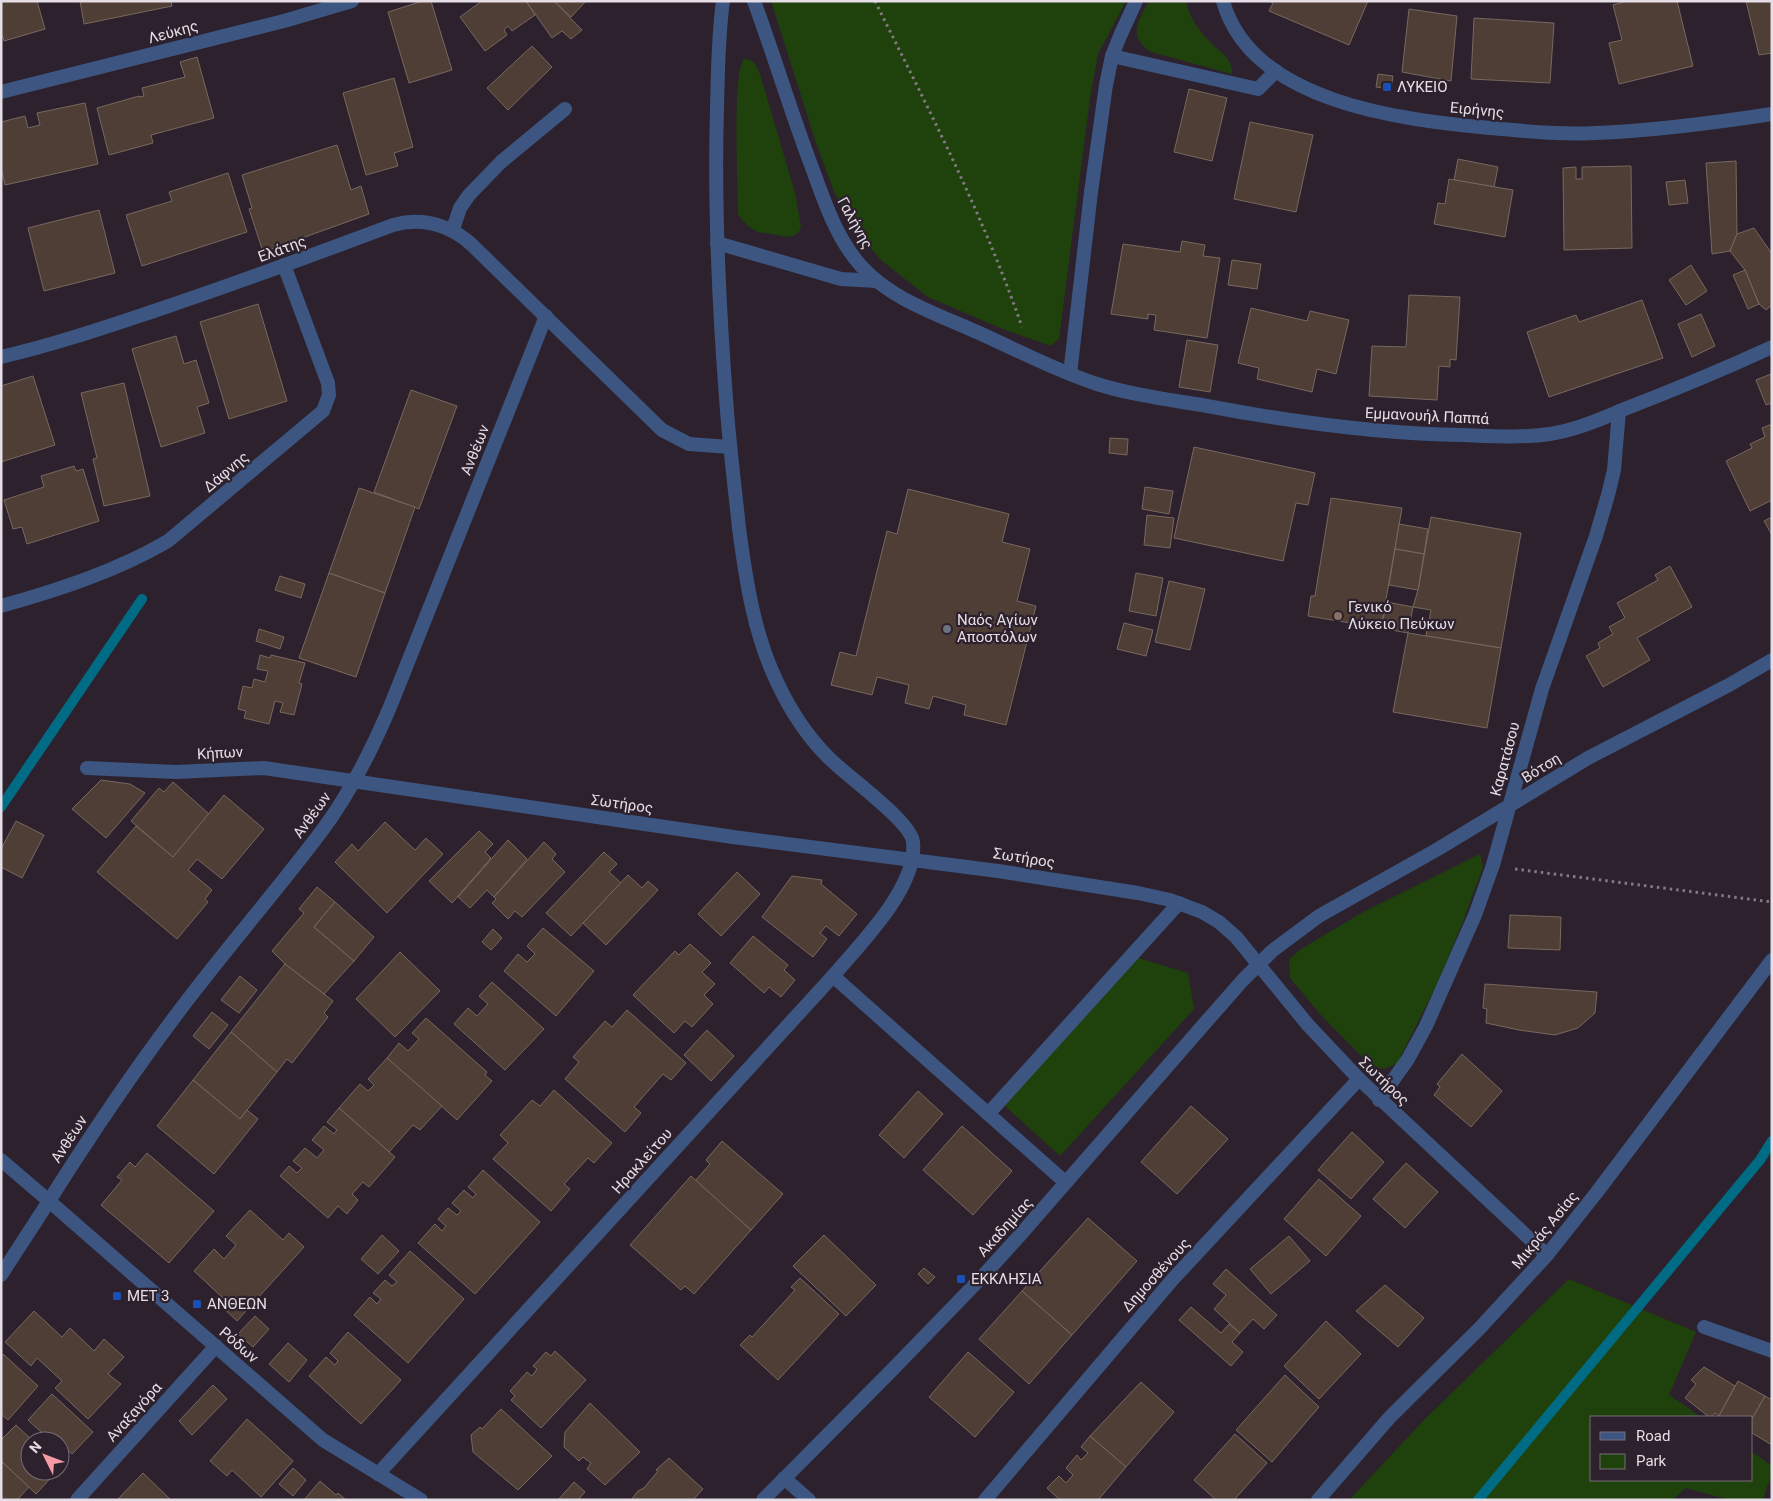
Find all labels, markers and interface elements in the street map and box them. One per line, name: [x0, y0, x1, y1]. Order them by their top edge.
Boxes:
street label: Λεύκης: [146, 17, 200, 47]
place label: ΛΥΚΕΙΟ: [1397, 78, 1448, 96]
marker: ΛΥΚΕΙΟ: [1381, 81, 1393, 93]
street label: Ειρήνης: [1449, 98, 1505, 122]
street label: Γαλήνης: [834, 194, 876, 252]
street label: Ελάτης: [256, 232, 308, 266]
street label: Εμμανουήλ Παππά: [1365, 404, 1490, 428]
street label: Ανθέων: [457, 422, 493, 478]
street label: Δάφνης: [200, 448, 252, 496]
place label: Γενικό Λύκειο Πεύκων: [1348, 598, 1454, 633]
marker: Γενικό Λύκειο Πεύκων: [1332, 610, 1344, 622]
place label: Ναός Αγίων Αποστόλων: [957, 611, 1038, 646]
marker: Ναός Αγίων Αποστόλων: [941, 623, 953, 635]
street label: Καρατάσου: [1486, 720, 1524, 798]
street label: Κήπων: [196, 743, 244, 763]
street label: Βότση: [1518, 749, 1564, 787]
street label: Ανθέων: [289, 788, 335, 842]
street label: Σωτήρος: [590, 791, 654, 817]
street label: Σωτήρος: [992, 844, 1056, 872]
street label: Σωτήρος: [1355, 1053, 1413, 1109]
street label: Ανθέων: [47, 1112, 91, 1166]
street label: Ηρακλείτου: [608, 1125, 676, 1197]
street label: Μικράς Ασίας: [1508, 1188, 1582, 1272]
street label: Ακαδημίας: [974, 1194, 1036, 1260]
street label: Δημοσθένους: [1118, 1234, 1194, 1316]
place label: ΕΚΚΛΗΣΙΑ: [971, 1270, 1042, 1288]
marker: ΕΚΚΛΗΣΙΑ: [955, 1273, 967, 1285]
place label: ΜΕΤ 3: [127, 1287, 169, 1305]
marker: ΜΕΤ 3: [111, 1290, 123, 1302]
place label: ΑΝΘΕΩΝ: [207, 1295, 267, 1313]
marker: ΑΝΘΕΩΝ: [191, 1298, 203, 1310]
street label: Ρόδων: [216, 1323, 262, 1367]
street label: Αναξαγόρα: [103, 1378, 166, 1445]
legend: [1590, 1416, 1753, 1481]
text: Road: [1636, 1427, 1670, 1445]
north arrow: [20, 1431, 70, 1481]
text: N: [26, 1438, 45, 1456]
text: Park: [1636, 1452, 1667, 1470]

